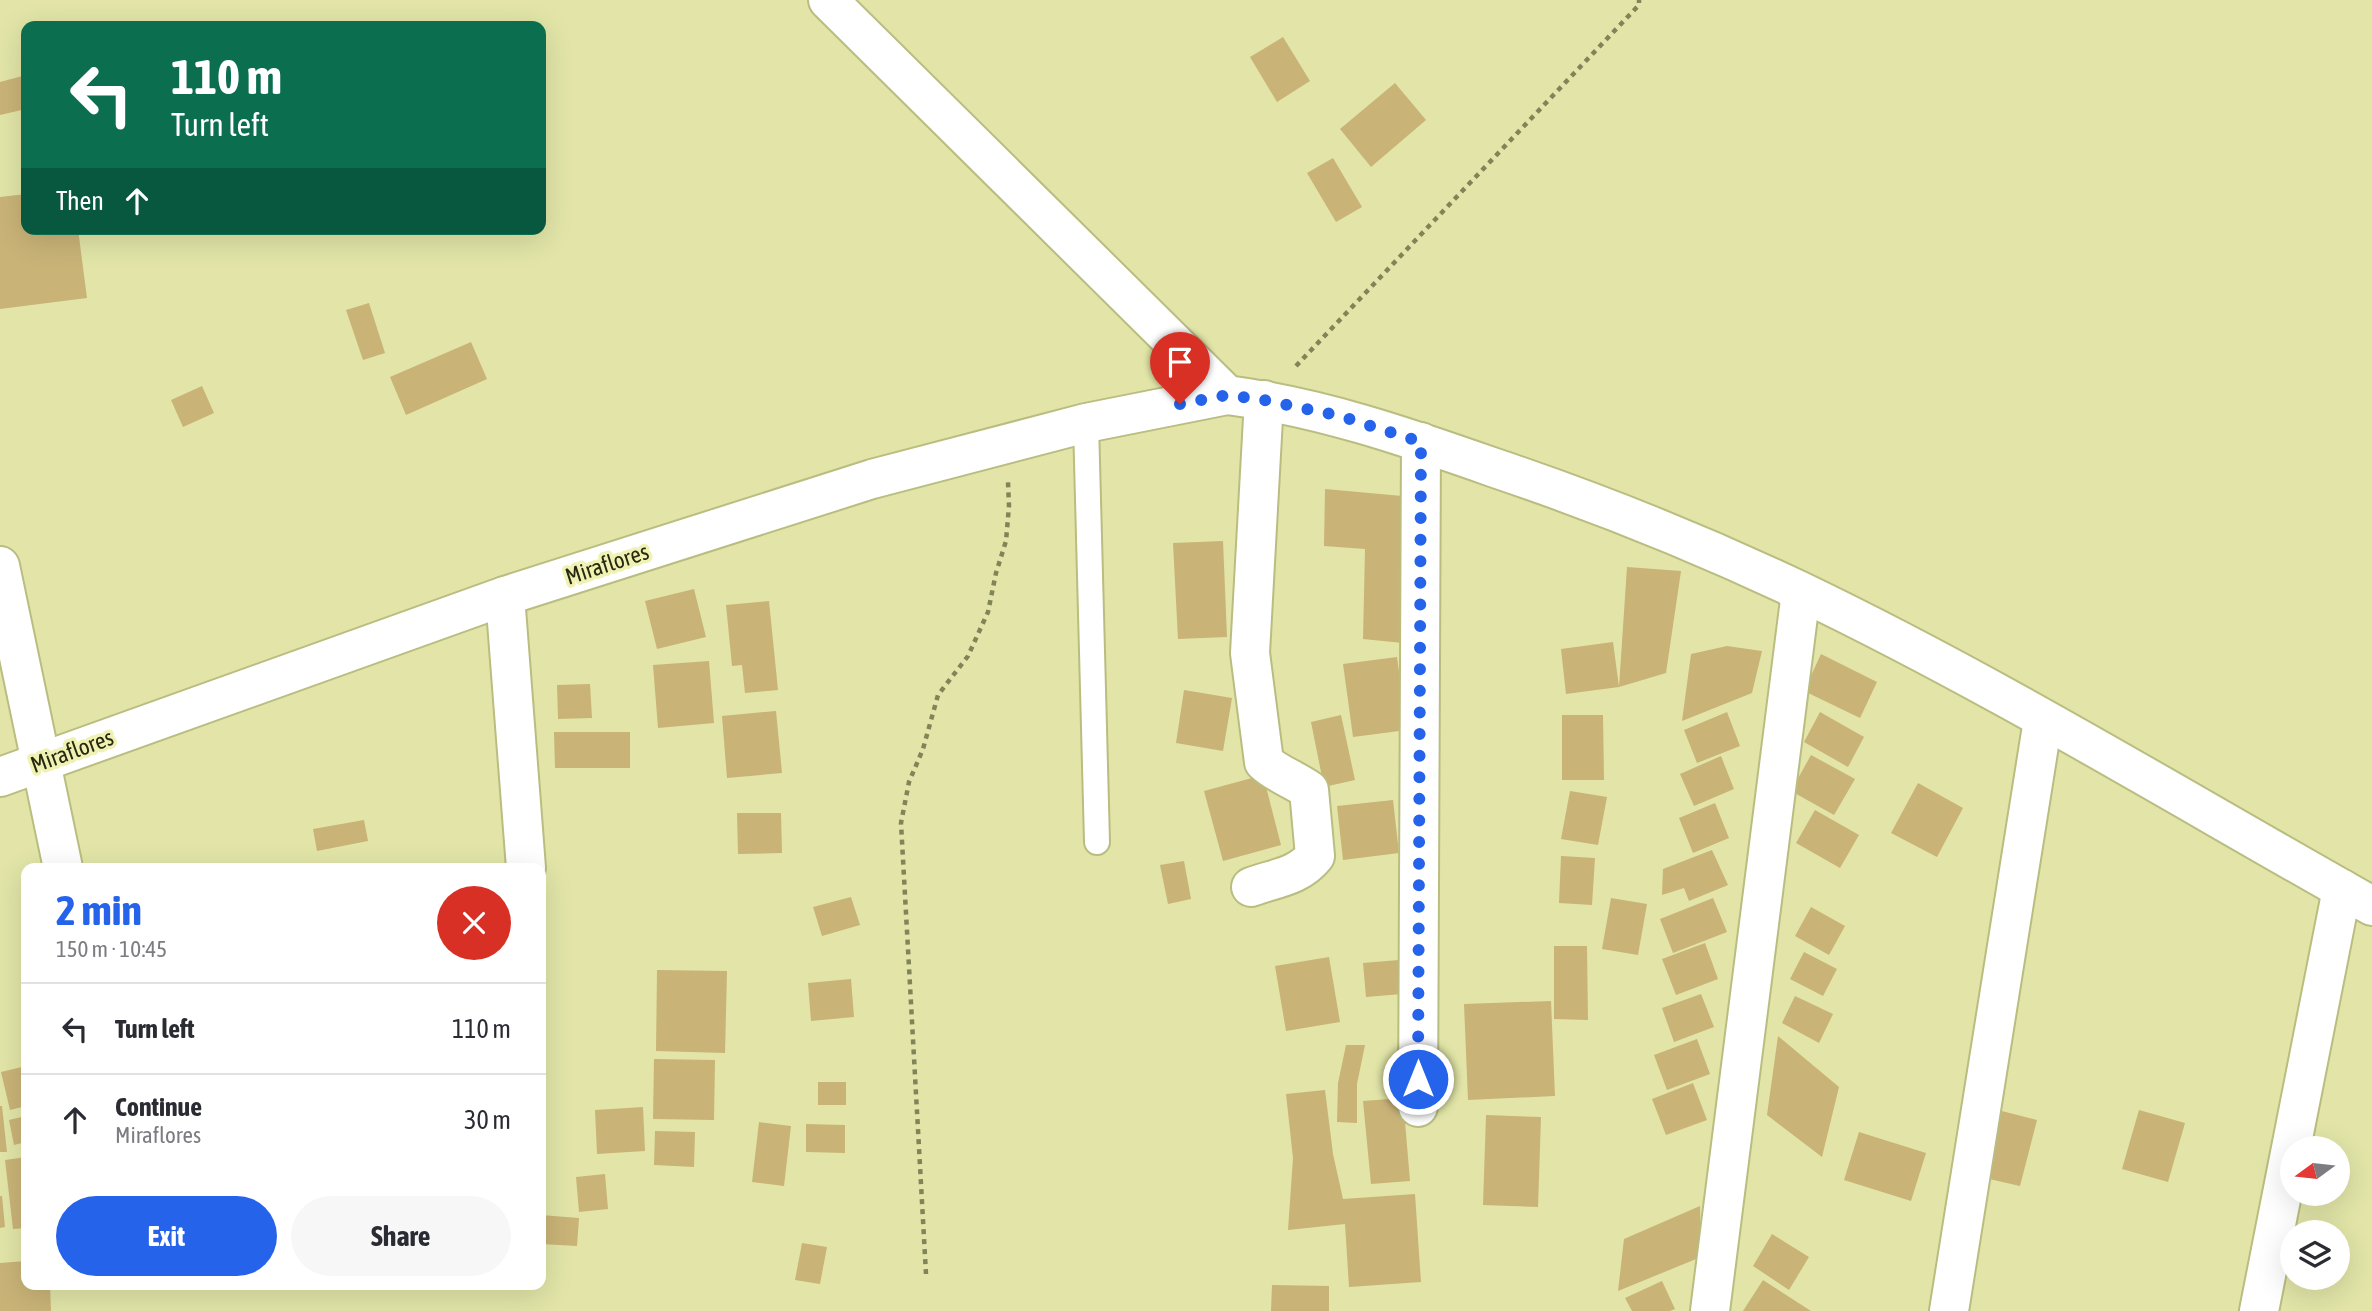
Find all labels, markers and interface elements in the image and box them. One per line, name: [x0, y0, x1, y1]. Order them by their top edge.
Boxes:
text: 110 m: [171, 48, 282, 104]
icon: left: [56, 49, 147, 140]
text: Turn left: [171, 106, 269, 143]
icon: ahead: [118, 182, 156, 220]
text: Then: [56, 186, 104, 216]
pin: [1150, 332, 1210, 404]
icon: arrive: [1161, 343, 1199, 381]
street label: Miraflores: [562, 538, 652, 590]
street label: Miraflores: [27, 724, 117, 778]
text: 2 min: [56, 886, 142, 934]
button: close: [437, 886, 511, 960]
text: 150 m · 10:45: [56, 936, 167, 962]
icon: left: [56, 1010, 94, 1048]
text: Turn left: [115, 1014, 195, 1044]
text: 110 m: [452, 1014, 511, 1044]
position arrow: [1381, 1042, 1455, 1116]
text: Continue: [115, 1092, 202, 1122]
icon: ahead: [56, 1101, 94, 1139]
text: 30 m: [464, 1105, 511, 1135]
text: Miraflores: [115, 1122, 201, 1148]
north arrow: [2280, 1136, 2350, 1206]
map controls: [2280, 1136, 2350, 1290]
button: Exit: [56, 1196, 277, 1276]
button: Share: [291, 1196, 511, 1276]
button: layers: [2280, 1220, 2350, 1290]

